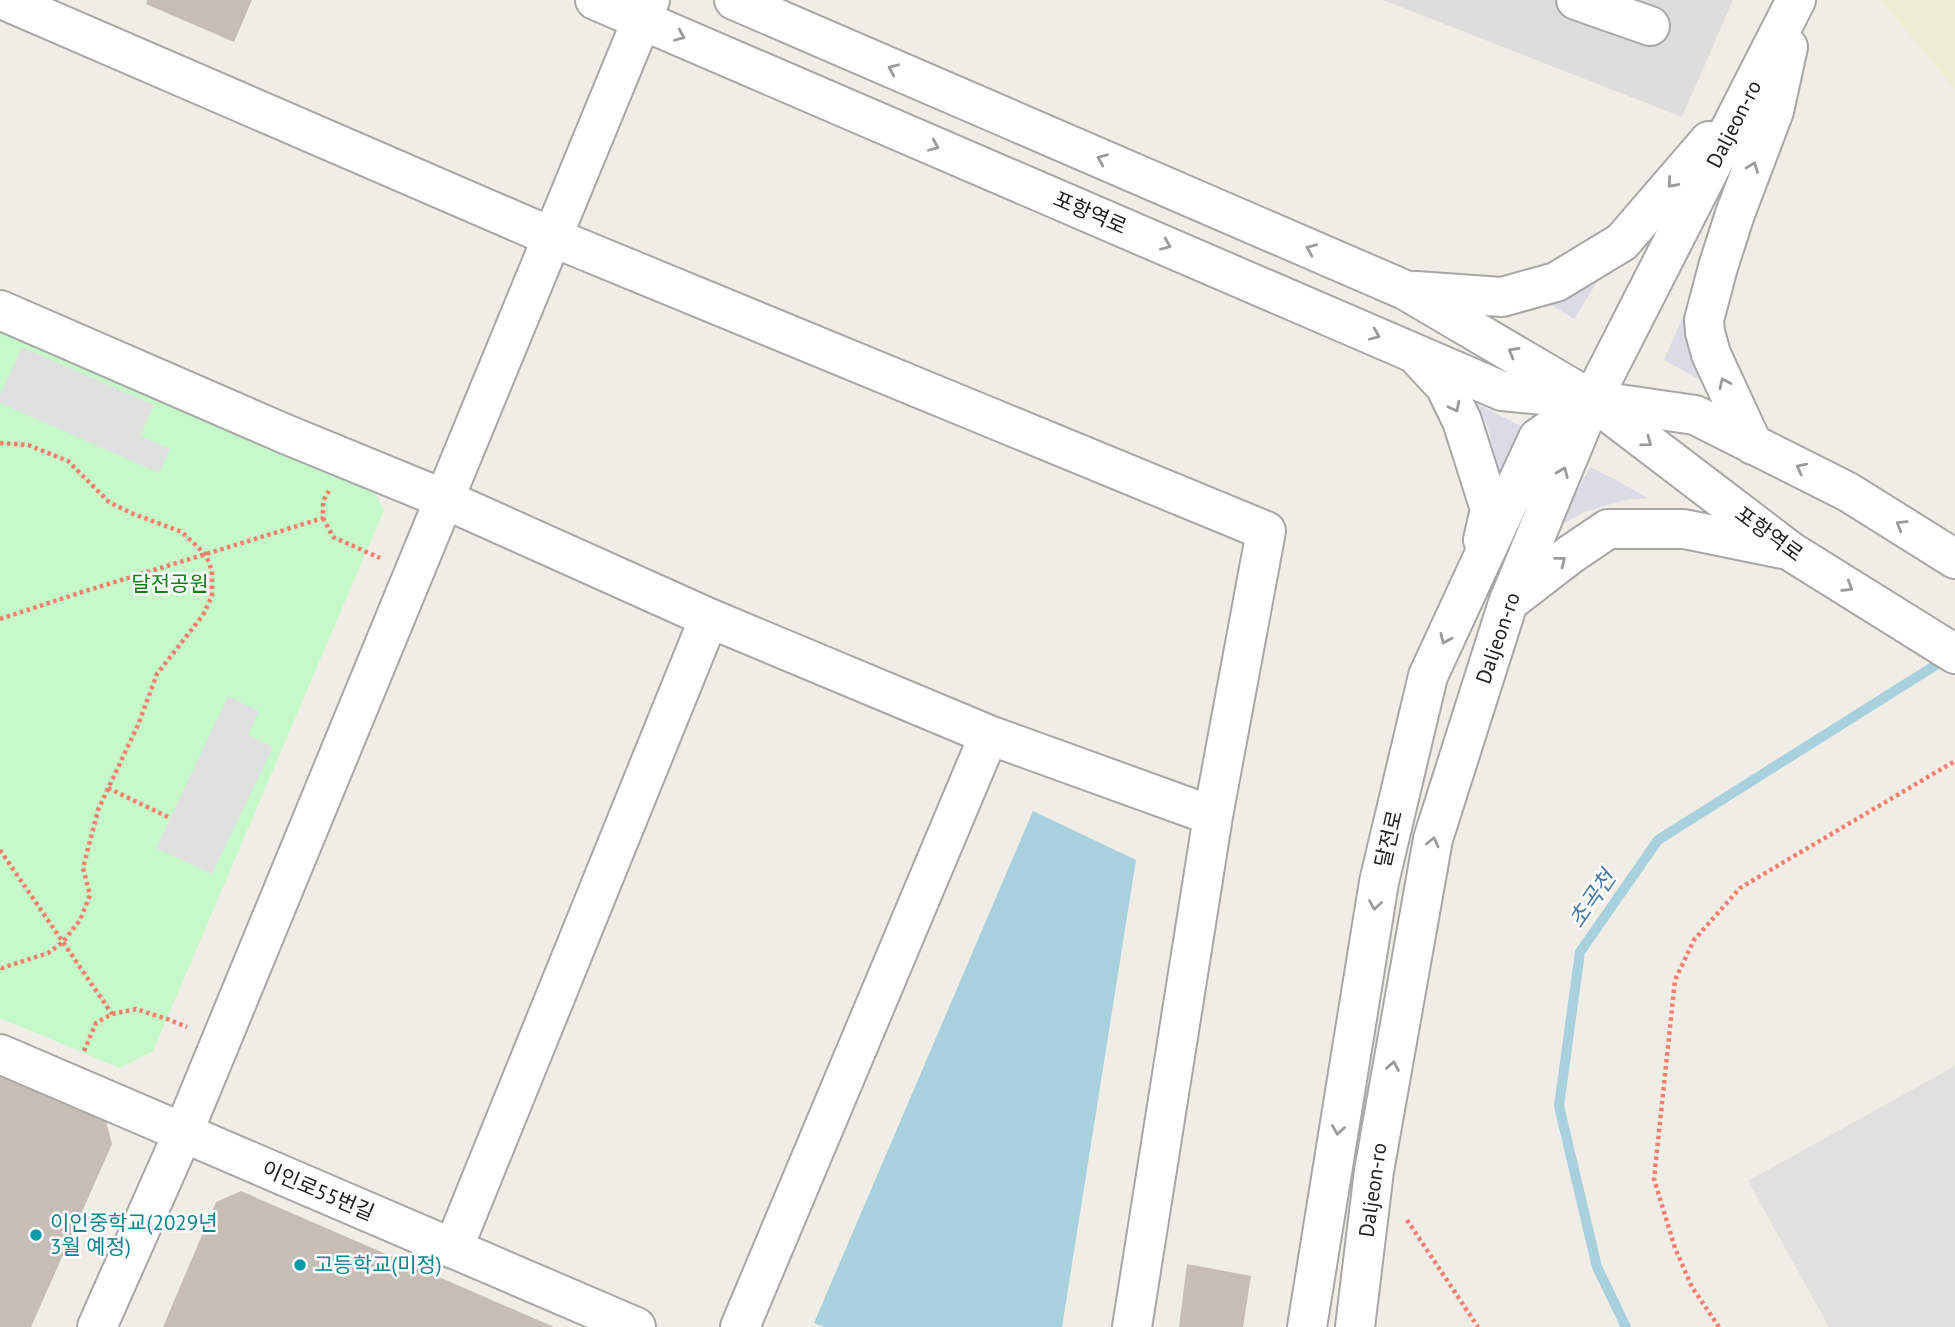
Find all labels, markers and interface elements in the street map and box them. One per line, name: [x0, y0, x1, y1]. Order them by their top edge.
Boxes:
one-way arrow: [673, 28, 686, 42]
one-way arrow: [888, 63, 900, 77]
street label: Daljeon-ro: [1700, 75, 1767, 172]
one-way arrow: [927, 138, 939, 152]
one-way arrow: [1096, 153, 1109, 167]
one-way arrow: [1745, 162, 1759, 174]
one-way arrow: [1668, 175, 1680, 188]
street label: 포항역로: [1049, 185, 1131, 240]
one-way arrow: [1159, 237, 1171, 251]
one-way arrow: [1305, 243, 1318, 257]
one-way arrow: [1368, 327, 1380, 341]
one-way arrow: [1508, 347, 1520, 360]
one-way arrow: [1719, 378, 1733, 390]
one-way arrow: [1447, 400, 1461, 412]
one-way arrow: [1639, 433, 1651, 446]
one-way arrow: [1796, 463, 1808, 477]
one-way arrow: [1554, 467, 1568, 479]
street label: 포항역로: [1730, 500, 1808, 567]
one-way arrow: [1896, 521, 1909, 534]
one-way arrow: [1554, 556, 1566, 569]
park label: 달전공원: [131, 570, 209, 597]
one-way arrow: [1841, 579, 1854, 592]
street label: Daljeon-ro: [1469, 589, 1526, 687]
one-way arrow: [1439, 631, 1453, 644]
street label: 달전로: [1369, 808, 1408, 870]
one-way arrow: [1425, 836, 1439, 848]
water label: 초곡천: [1562, 862, 1623, 933]
one-way arrow: [1368, 899, 1383, 911]
one-way arrow: [1384, 1060, 1399, 1072]
one-way arrow: [1331, 1124, 1346, 1136]
street label: Daljeon-ro: [1353, 1141, 1392, 1239]
street label: 이인로55번길: [258, 1155, 378, 1226]
place label: 이인중학교(2029년 3월 예정): [50, 1209, 218, 1260]
marker: 이인중학교(2029년 3월 예정): [28, 1227, 44, 1243]
place label: 고등학교(미정): [314, 1251, 442, 1278]
marker: 고등학교(미정): [292, 1257, 308, 1273]

